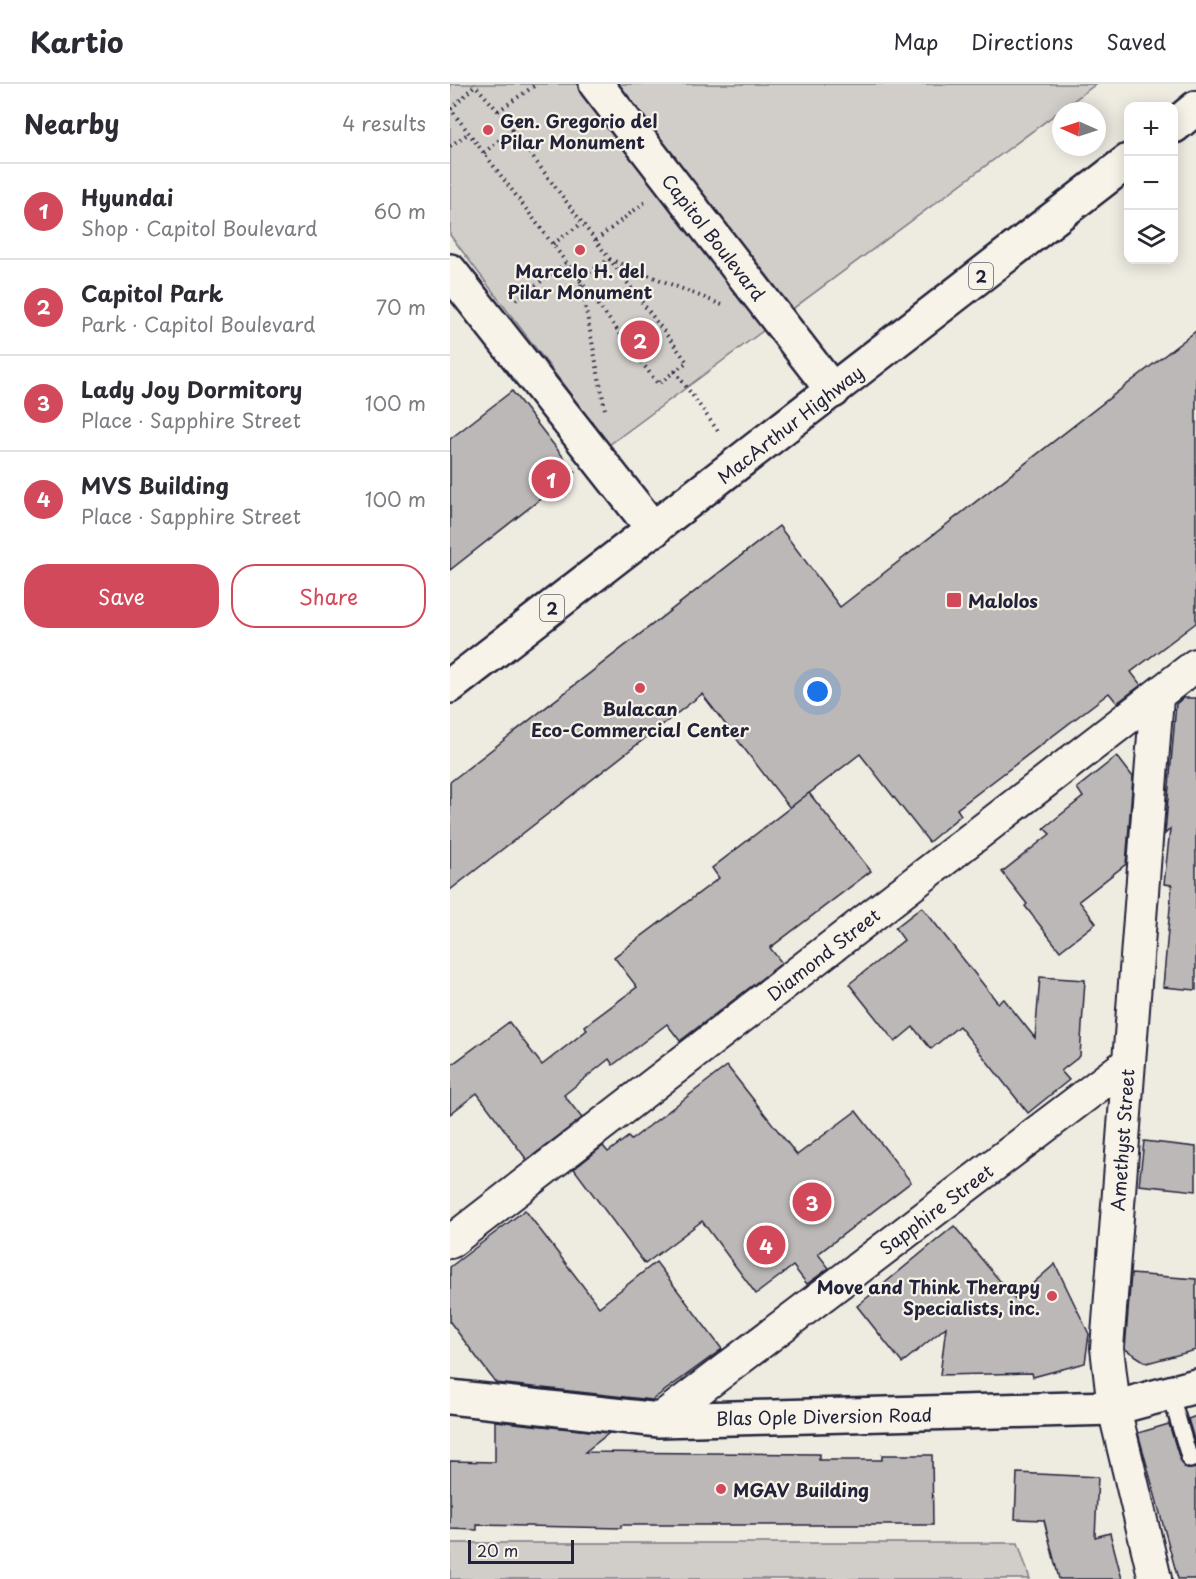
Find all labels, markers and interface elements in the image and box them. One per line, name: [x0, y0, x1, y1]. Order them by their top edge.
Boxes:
text: Kartio: [30, 20, 124, 63]
text: Map: [893, 25, 938, 57]
text: Directions: [971, 25, 1073, 57]
text: Saved: [1106, 25, 1166, 57]
north arrow: [1052, 102, 1106, 156]
map controls: [1124, 102, 1178, 264]
button: +: [1124, 102, 1178, 156]
text: Nearby: [24, 104, 119, 143]
place label: Gen. Gregorio del Pilar Monument: [500, 107, 657, 155]
text: 4 results: [342, 108, 426, 138]
marker: Gen. Gregorio del Pilar Monument: [481, 123, 495, 137]
button: −: [1124, 156, 1178, 210]
street label: Capitol Boulevard: [656, 168, 772, 306]
text: Hyundai: [81, 180, 173, 213]
text: 1: [39, 196, 48, 226]
text: 60 m: [374, 196, 426, 226]
button: layers: [1124, 210, 1178, 264]
text: Shop · Capitol Boulevard: [81, 213, 318, 243]
marker: Marcelo H. del Pilar Monument: [573, 243, 587, 257]
place label: Marcelo H. del Pilar Monument: [508, 257, 653, 305]
road number: 2: [969, 263, 993, 289]
text: Capitol Park: [81, 276, 224, 309]
text: 2: [36, 292, 51, 322]
text: 70 m: [376, 292, 426, 322]
text: Park · Capitol Boulevard: [81, 309, 315, 339]
pin: 2: [620, 318, 660, 362]
street label: MacArthur Highway: [711, 358, 869, 490]
text: Lady Joy Dormitory: [81, 372, 302, 405]
text: 3: [37, 388, 50, 418]
text: 100 m: [365, 388, 426, 418]
text: Place · Sapphire Street: [81, 405, 301, 435]
pin: 1: [532, 456, 570, 502]
text: MVS Building: [81, 468, 229, 501]
text: 4: [37, 484, 50, 514]
text: 100 m: [365, 484, 426, 514]
text: Place · Sapphire Street: [81, 501, 301, 531]
button: Save: [24, 564, 219, 628]
button: Share: [231, 564, 426, 628]
place label: Malolos: [968, 587, 1038, 614]
marker: Malolos: [945, 591, 963, 609]
road number: 2: [540, 595, 564, 621]
your location: [803, 677, 832, 706]
marker: Bulacan Eco-Commercial Center: [633, 681, 647, 695]
place label: Bulacan Eco-Commercial Center: [531, 695, 750, 743]
street label: Diamond Street: [761, 901, 885, 1007]
street label: Amethyst Street: [1104, 1068, 1140, 1212]
street label: Sapphire Street: [873, 1157, 999, 1261]
pin: 3: [792, 1180, 832, 1224]
pin: 4: [746, 1222, 786, 1268]
place label: Move and Think Therapy Specialists, inc.: [817, 1273, 1040, 1321]
marker: Move and Think Therapy Specialists, inc.: [1045, 1289, 1059, 1303]
street label: Blas Ople Diversion Road: [716, 1401, 932, 1431]
place label: MGAV Building: [733, 1476, 869, 1503]
marker: MGAV Building: [714, 1482, 728, 1496]
scale bar: [468, 1537, 574, 1564]
text: 20 m: [477, 1538, 518, 1562]

